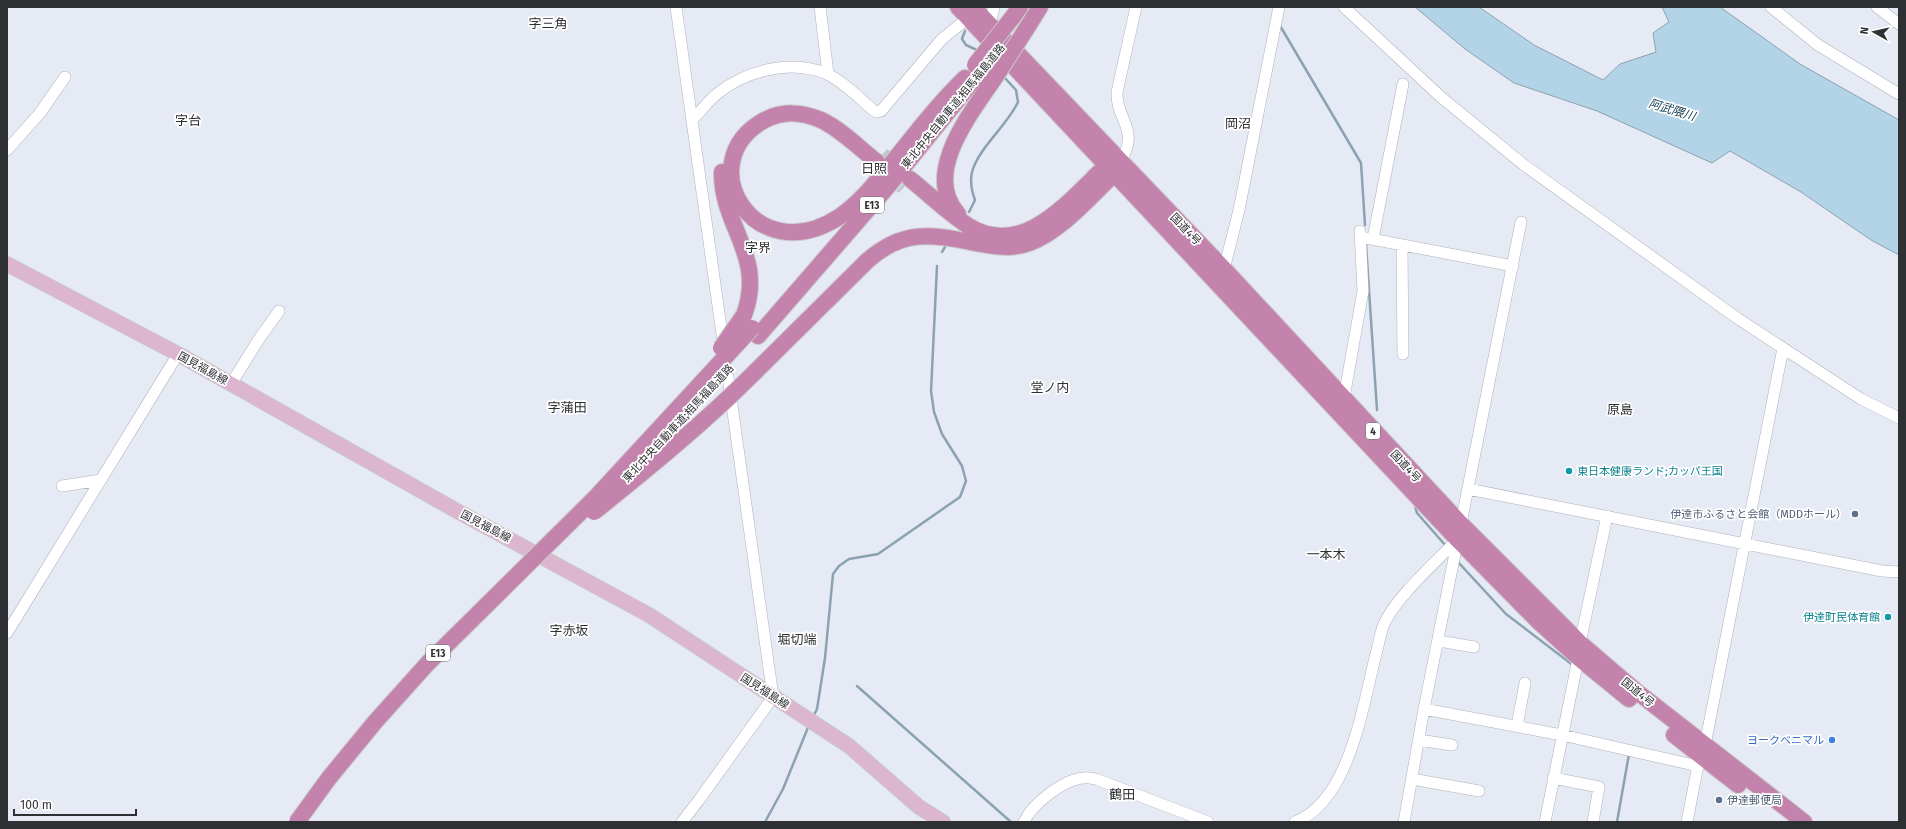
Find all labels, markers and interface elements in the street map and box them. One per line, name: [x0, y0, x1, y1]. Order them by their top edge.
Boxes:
north arrow: [1854, 12, 1894, 52]
district label: 字三角: [528, 16, 568, 31]
text: N: [1858, 26, 1872, 35]
street label: 東北中央自動車道;相馬福島道路: [899, 41, 1008, 171]
water label: 阿武隈川: [1647, 96, 1699, 124]
district label: 字台: [175, 113, 201, 128]
district label: 岡沼: [1225, 116, 1251, 131]
district label: 日照: [861, 161, 887, 176]
road number: E13: [860, 197, 884, 213]
street label: 国道4号: [1167, 211, 1204, 248]
district label: 字界: [745, 240, 771, 255]
street label: 国見福島線: [176, 349, 230, 387]
street label: 東北中央自動車道;相馬福島道路: [620, 362, 737, 485]
district label: 堂ノ内: [1030, 380, 1070, 395]
district label: 字蒲田: [547, 400, 587, 415]
district label: 原島: [1607, 402, 1633, 417]
road number: 4: [1366, 423, 1380, 439]
street label: 国道4号: [1388, 448, 1424, 485]
place label: 東日本健康ランド;カッパ王国: [1577, 465, 1723, 478]
marker: 東日本健康ランド;カッパ王国: [1564, 466, 1574, 476]
street label: 国見福島線: [458, 508, 513, 545]
place label: 伊達市ふるさと会館（MDDホール）: [1670, 508, 1847, 521]
marker: 伊達市ふるさと会館（MDDホール）: [1850, 509, 1860, 519]
district label: 一本木: [1306, 547, 1346, 562]
place label: 伊達町民体育館: [1803, 611, 1880, 624]
marker: 伊達町民体育館: [1883, 612, 1893, 622]
district label: 字赤坂: [549, 623, 589, 638]
district label: 堀切端: [777, 632, 817, 647]
road number: E13: [426, 645, 450, 661]
street label: 国見福島線: [738, 671, 791, 712]
street label: 国道4号: [1618, 675, 1657, 710]
place label: ヨークベニマル: [1747, 734, 1824, 747]
marker: ヨークベニマル: [1827, 735, 1837, 745]
district label: 鶴田: [1109, 787, 1135, 802]
scale bar: [14, 791, 136, 817]
place label: 伊達郵便局: [1727, 794, 1782, 807]
marker: 伊達郵便局: [1714, 795, 1724, 805]
text: 100 m: [20, 798, 52, 812]

